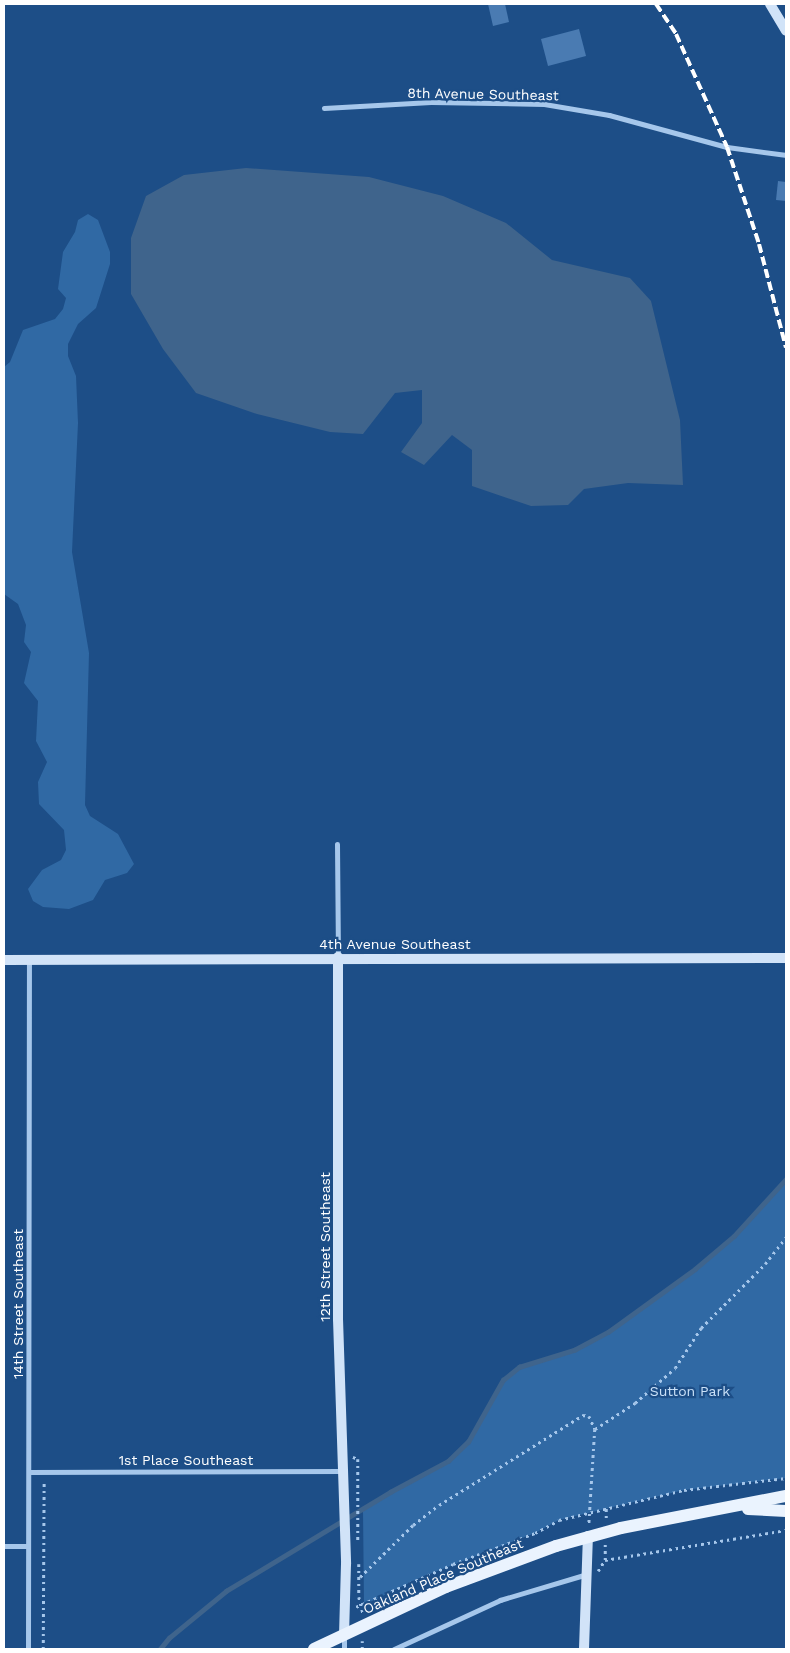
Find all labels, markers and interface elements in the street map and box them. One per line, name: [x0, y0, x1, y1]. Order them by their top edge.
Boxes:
street label: 8th Avenue Southeast: [407, 84, 559, 104]
street label: 4th Avenue Southeast: [319, 936, 471, 952]
street label: 12th Street Southeast: [317, 1172, 333, 1322]
street label: 14th Street Southeast: [10, 1229, 26, 1379]
park label: Sutton Park: [650, 1383, 730, 1399]
street label: 1st Place Southeast: [119, 1452, 253, 1468]
street label: Oakland Place Southeast: [361, 1535, 525, 1617]

